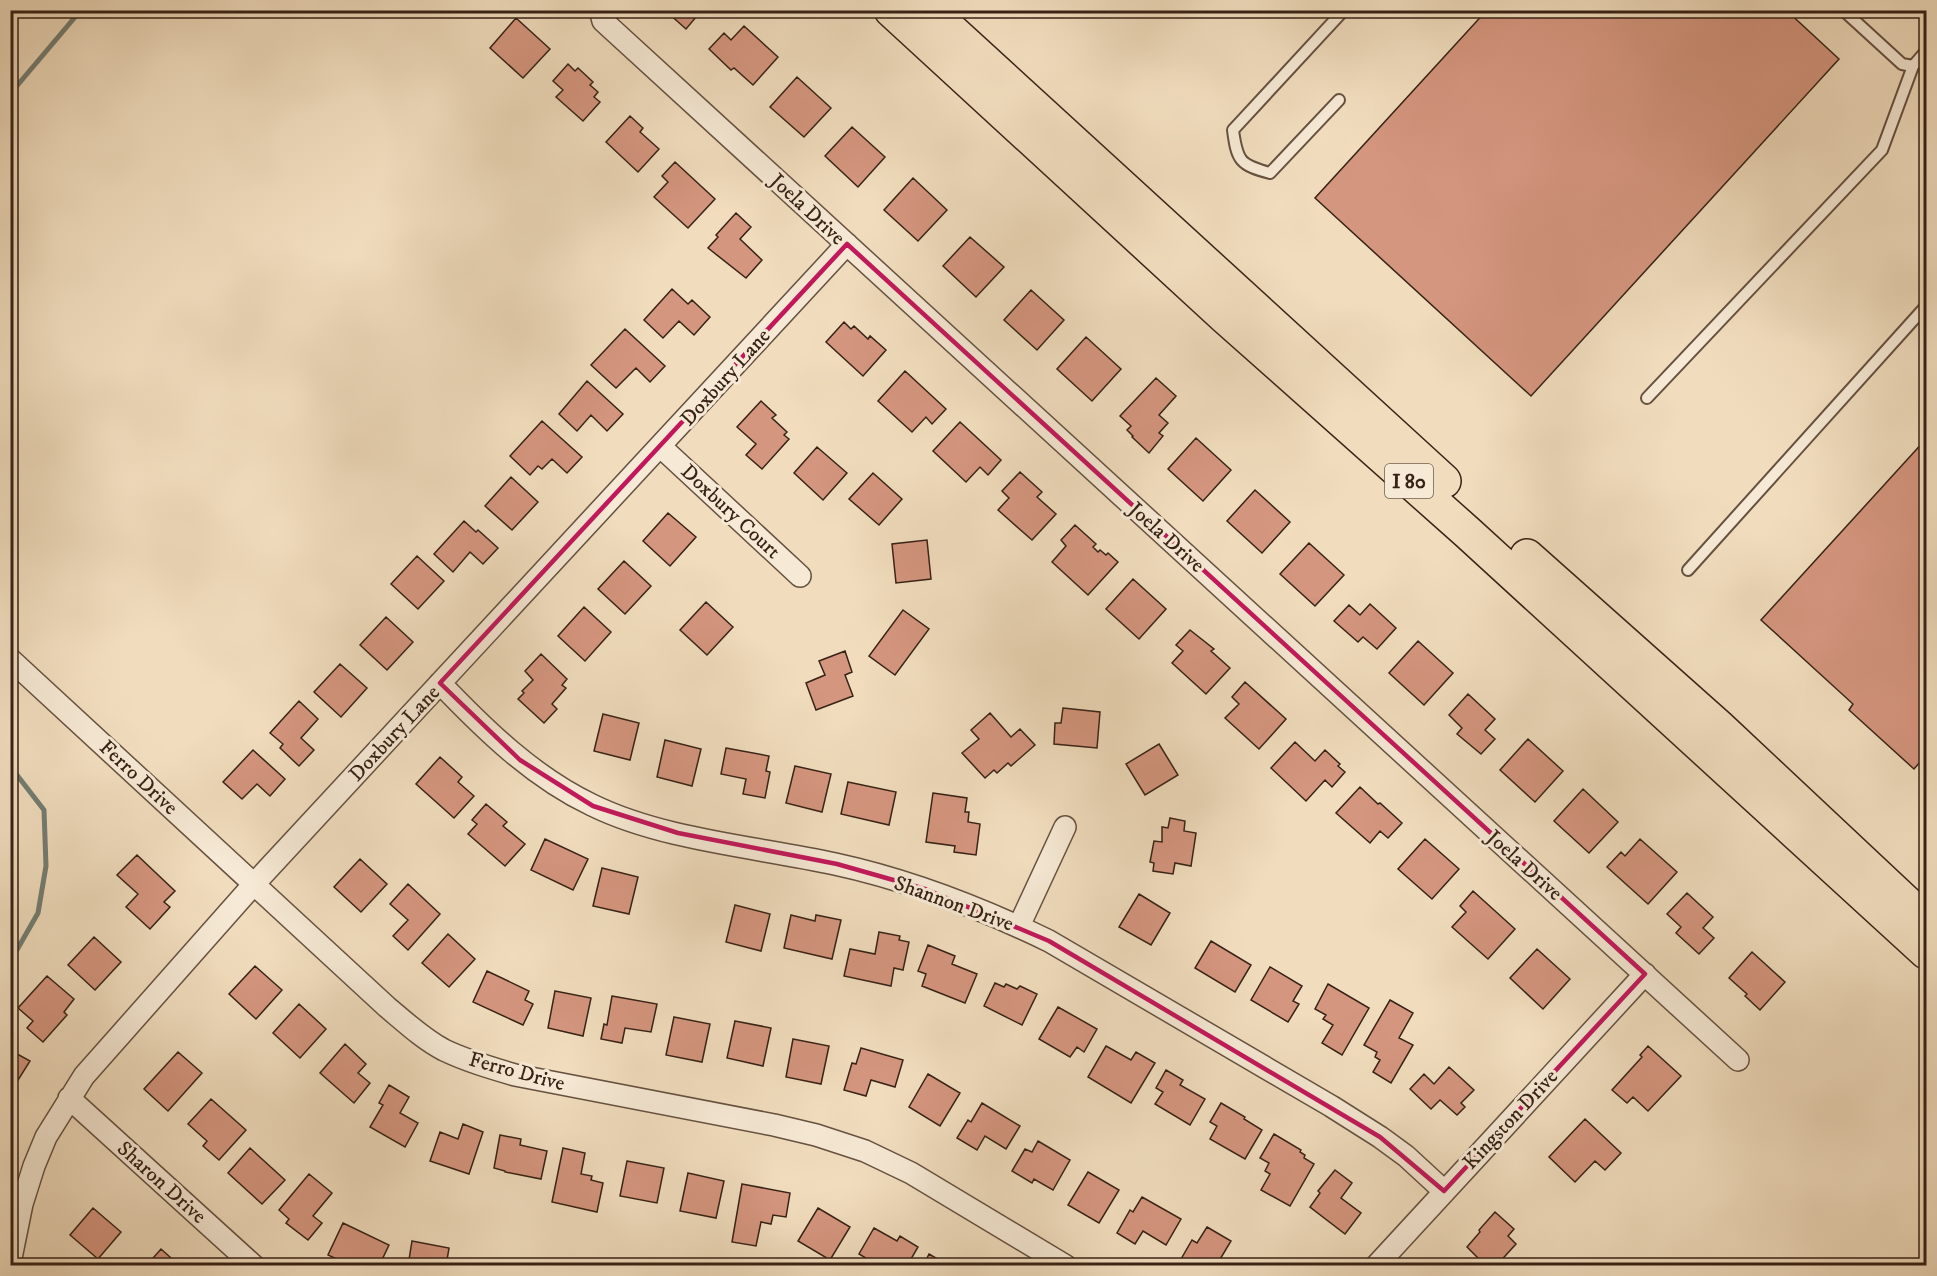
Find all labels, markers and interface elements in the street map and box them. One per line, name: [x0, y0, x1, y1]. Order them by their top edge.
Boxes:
street label: Joela Drive: [763, 167, 851, 251]
street label: Doxbury Lane: [675, 323, 776, 432]
street label: Doxbury Court: [675, 459, 786, 565]
road number: I 80: [1385, 464, 1433, 498]
street label: Joela Drive: [1121, 496, 1210, 579]
street label: Doxbury Lane: [344, 680, 446, 787]
street label: Ferro Drive: [94, 735, 183, 821]
street label: Joela Drive: [1479, 824, 1568, 907]
street label: Shannon Drive: [890, 870, 1017, 938]
street label: Ferro Drive: [466, 1047, 568, 1097]
street label: Kingston Drive: [1458, 1064, 1564, 1175]
street label: Sharon Drive: [111, 1136, 212, 1230]

